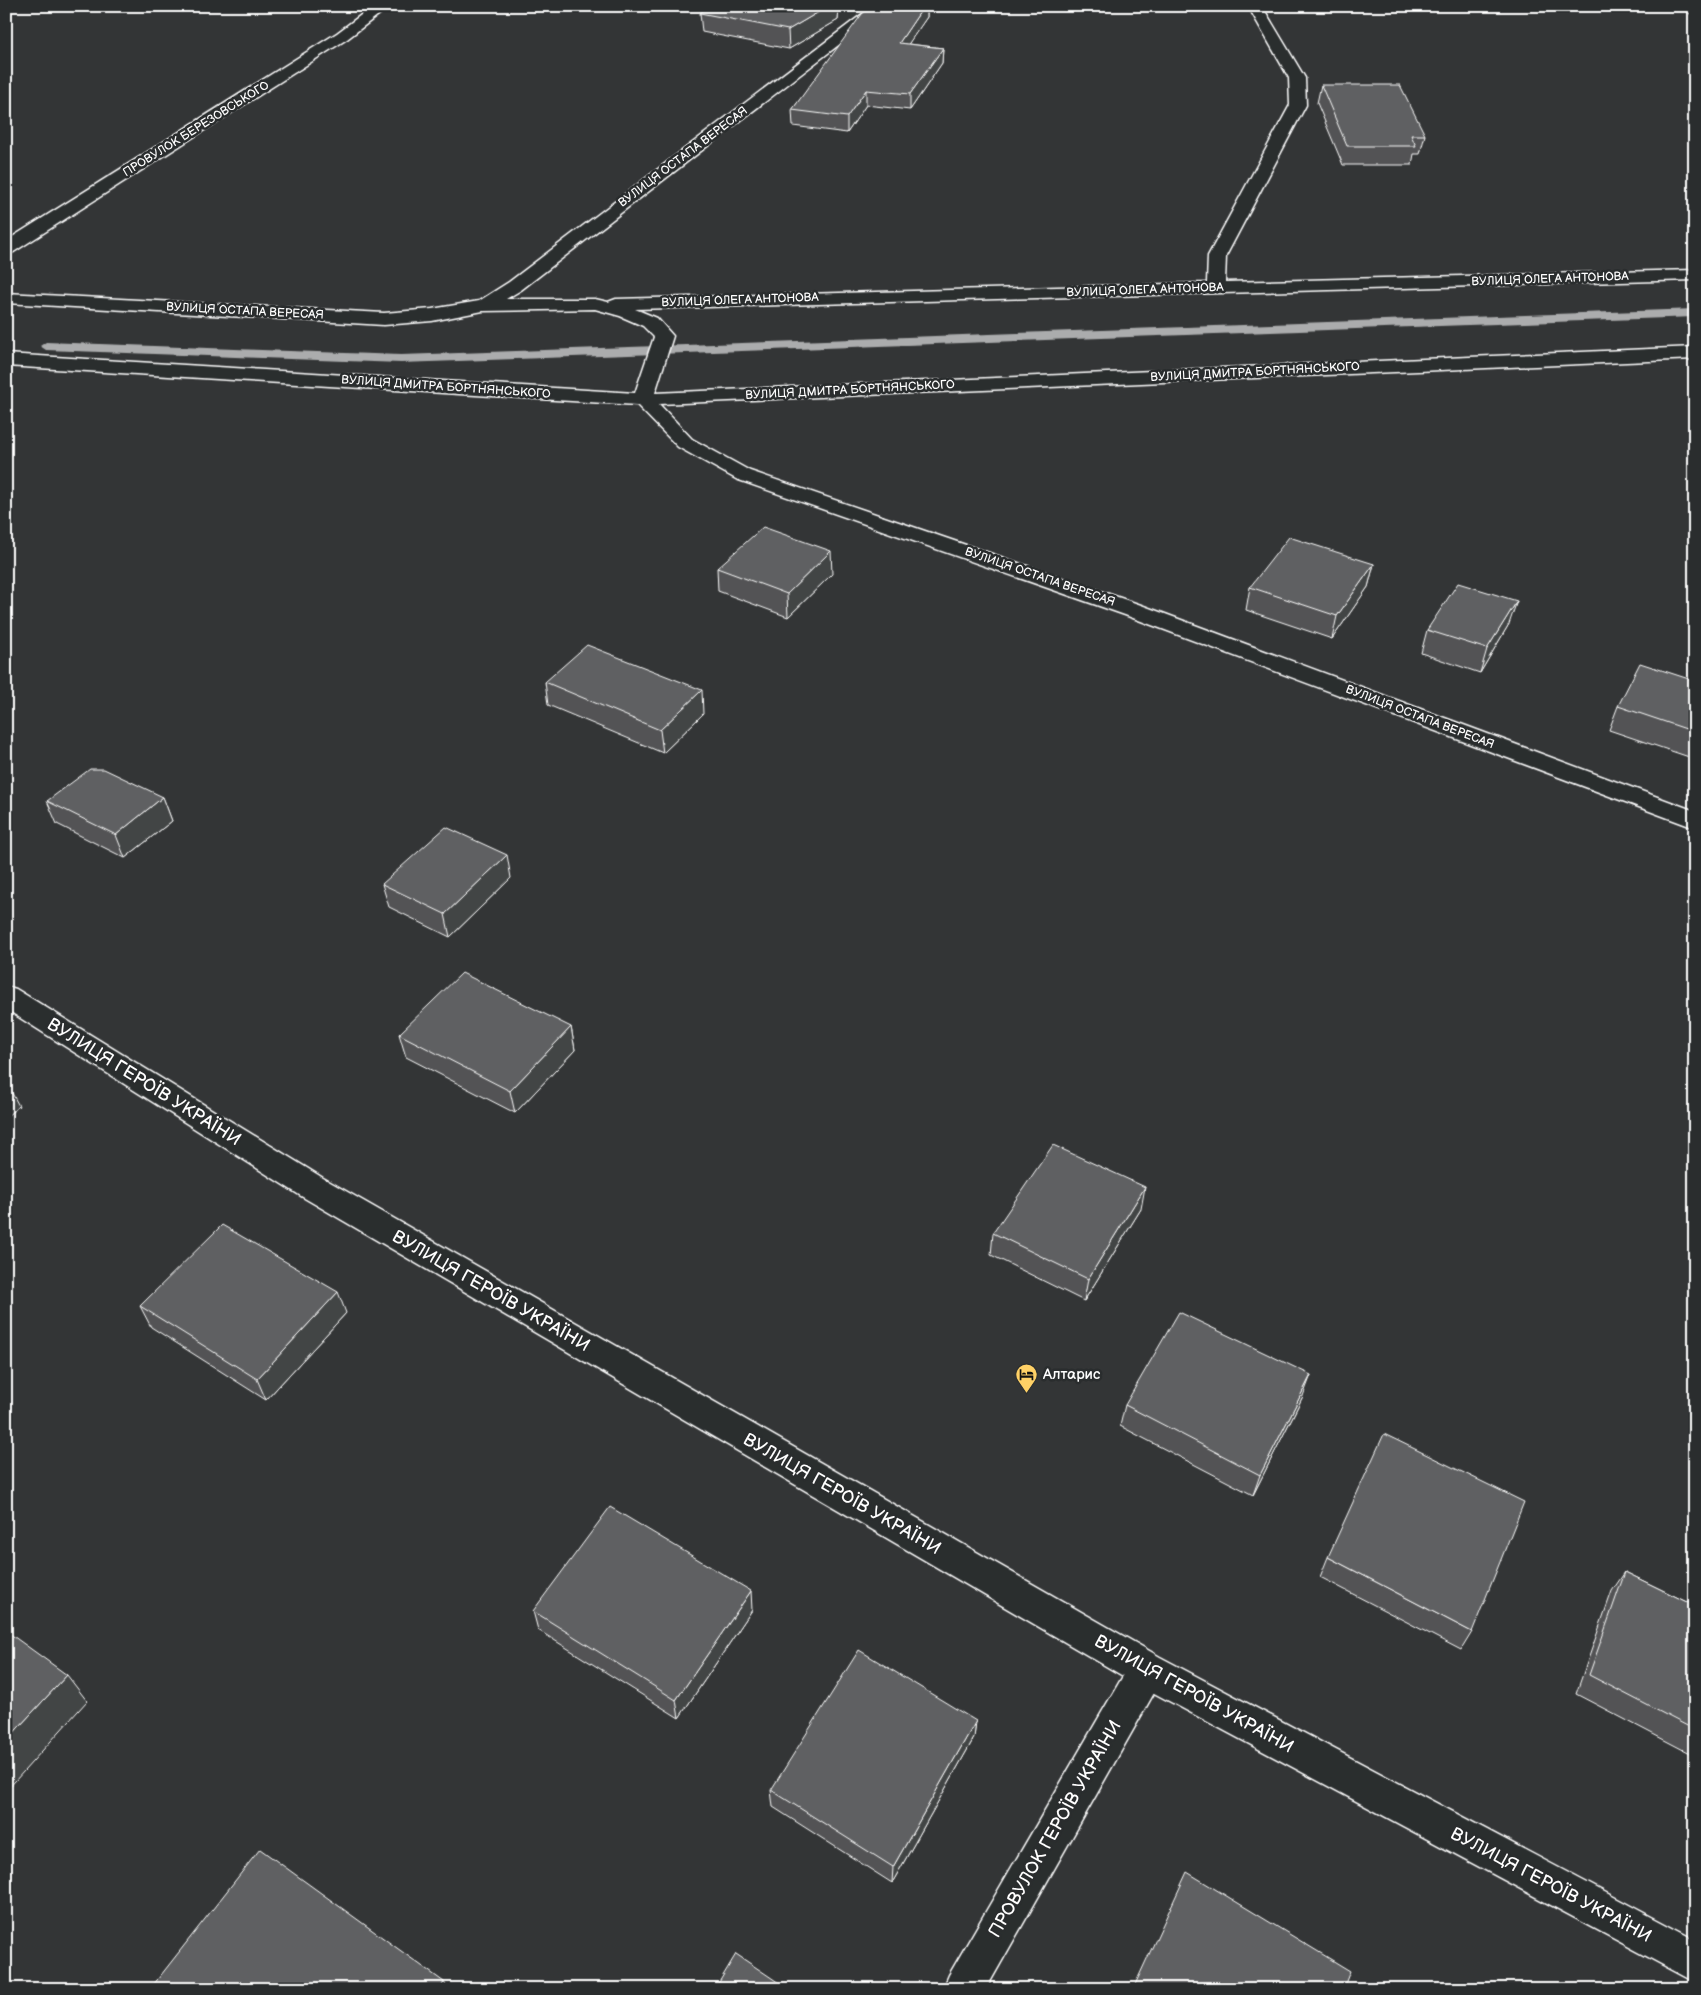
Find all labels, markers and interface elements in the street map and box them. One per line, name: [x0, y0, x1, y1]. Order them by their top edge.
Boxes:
street label: ПРОВУЛОК БЕРЕЗОВСЬКОГО: [120, 78, 272, 180]
street label: ВУЛИЦЯ ОСТАПА ВЕРЕСАЯ: [615, 103, 751, 211]
street label: ВУЛИЦЯ ОЛЕГА АНТОНОВА: [1471, 269, 1630, 289]
street label: ВУЛИЦЯ ОЛЕГА АНТОНОВА: [1066, 280, 1225, 300]
street label: ВУЛИЦЯ ОЛЕГА АНТОНОВА: [661, 290, 820, 310]
street label: ВУЛИЦЯ ОСТАПА ВЕРЕСАЯ: [166, 299, 324, 323]
street label: ВУЛИЦЯ ДМИТРА БОРТНЯНСЬКОГО: [1150, 359, 1361, 385]
street label: ВУЛИЦЯ ДМИТРА БОРТНЯНСЬКОГО: [341, 372, 552, 402]
street label: ВУЛИЦЯ ДМИТРА БОРТНЯНСЬКОГО: [745, 377, 956, 403]
street label: ВУЛИЦЯ ОСТАПА ВЕРЕСАЯ: [963, 544, 1117, 610]
street label: ВУЛИЦЯ ОСТАПА ВЕРЕСАЯ: [1344, 682, 1496, 752]
street label: ВУЛИЦЯ ГЕРОЇВ УКРАЇНИ: [43, 1013, 245, 1150]
street label: ВУЛИЦЯ ГЕРОЇВ УКРАЇНИ: [389, 1225, 594, 1356]
hotel icon: Алтарис: [1015, 1362, 1039, 1393]
place label: Алтарис: [1042, 1365, 1101, 1384]
street label: ВУЛИЦЯ ГЕРОЇВ УКРАЇНИ: [740, 1428, 945, 1559]
street label: ВУЛИЦЯ ГЕРОЇВ УКРАЇНИ: [1091, 1630, 1298, 1758]
street label: ПРОВУЛОК ГЕРОЇВ УКРАЇНИ: [983, 1716, 1126, 1941]
street label: ВУЛИЦЯ ГЕРОЇВ УКРАЇНИ: [1447, 1822, 1655, 1947]

